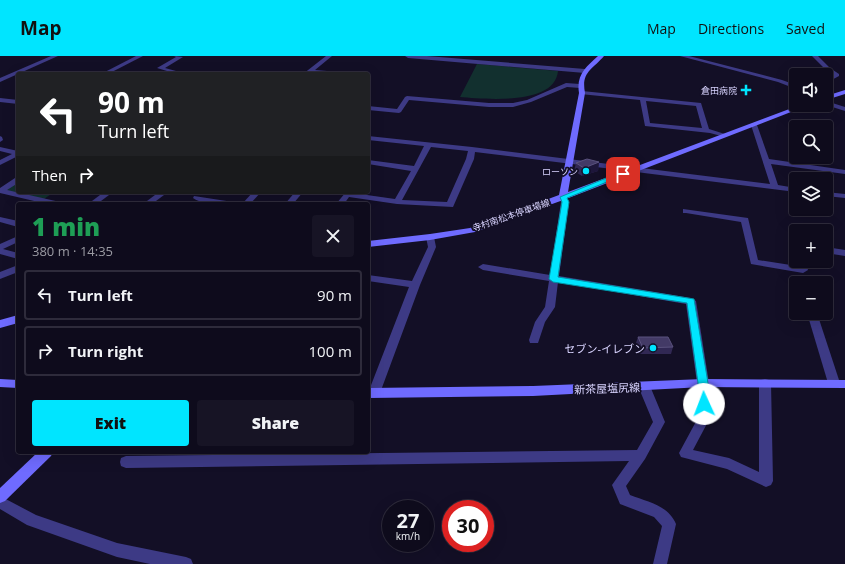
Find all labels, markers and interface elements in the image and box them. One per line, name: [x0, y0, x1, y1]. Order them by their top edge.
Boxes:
text: Map: [20, 15, 61, 41]
text: Map: [647, 19, 676, 38]
text: Directions: [698, 19, 764, 38]
text: Saved: [786, 19, 825, 38]
map controls: [789, 68, 833, 320]
button: sound: [789, 68, 833, 112]
text: 90 m: [98, 83, 165, 121]
place label: 倉田病院: [701, 84, 737, 97]
marker: 倉田病院: [740, 84, 752, 96]
icon: left: [32, 88, 84, 140]
text: Turn left: [98, 119, 169, 143]
button: search: [789, 120, 833, 164]
pin: [606, 157, 640, 191]
icon: arrive: [612, 163, 634, 185]
icon: right: [75, 164, 97, 186]
text: Then: [32, 165, 67, 185]
place label: ローソン: [542, 165, 578, 178]
marker: ローソン: [581, 166, 591, 176]
button: layers: [789, 172, 833, 216]
street label: 寺村南松本停車場線: [471, 195, 552, 234]
text: 1 min: [32, 210, 100, 243]
button: close: [312, 215, 354, 257]
button: +: [789, 224, 833, 268]
text: 380 m · 14:35: [32, 242, 113, 260]
button: −: [789, 276, 833, 320]
icon: left: [34, 284, 56, 306]
text: Turn left: [68, 285, 133, 305]
text: 90 m: [317, 285, 352, 305]
icon: right: [34, 340, 56, 362]
text: Turn right: [68, 341, 143, 361]
text: 100 m: [308, 341, 352, 361]
place label: セブン-イレブン: [564, 341, 645, 356]
marker: セブン-イレブン: [648, 343, 658, 353]
street label: 新茶屋塩尻線: [574, 379, 640, 397]
position arrow: [683, 383, 725, 425]
button: Exit: [32, 400, 189, 446]
button: Share: [197, 400, 354, 446]
speed limit sign: 30: [442, 500, 494, 552]
text: 27: [397, 507, 419, 534]
text: km/h: [396, 529, 420, 543]

